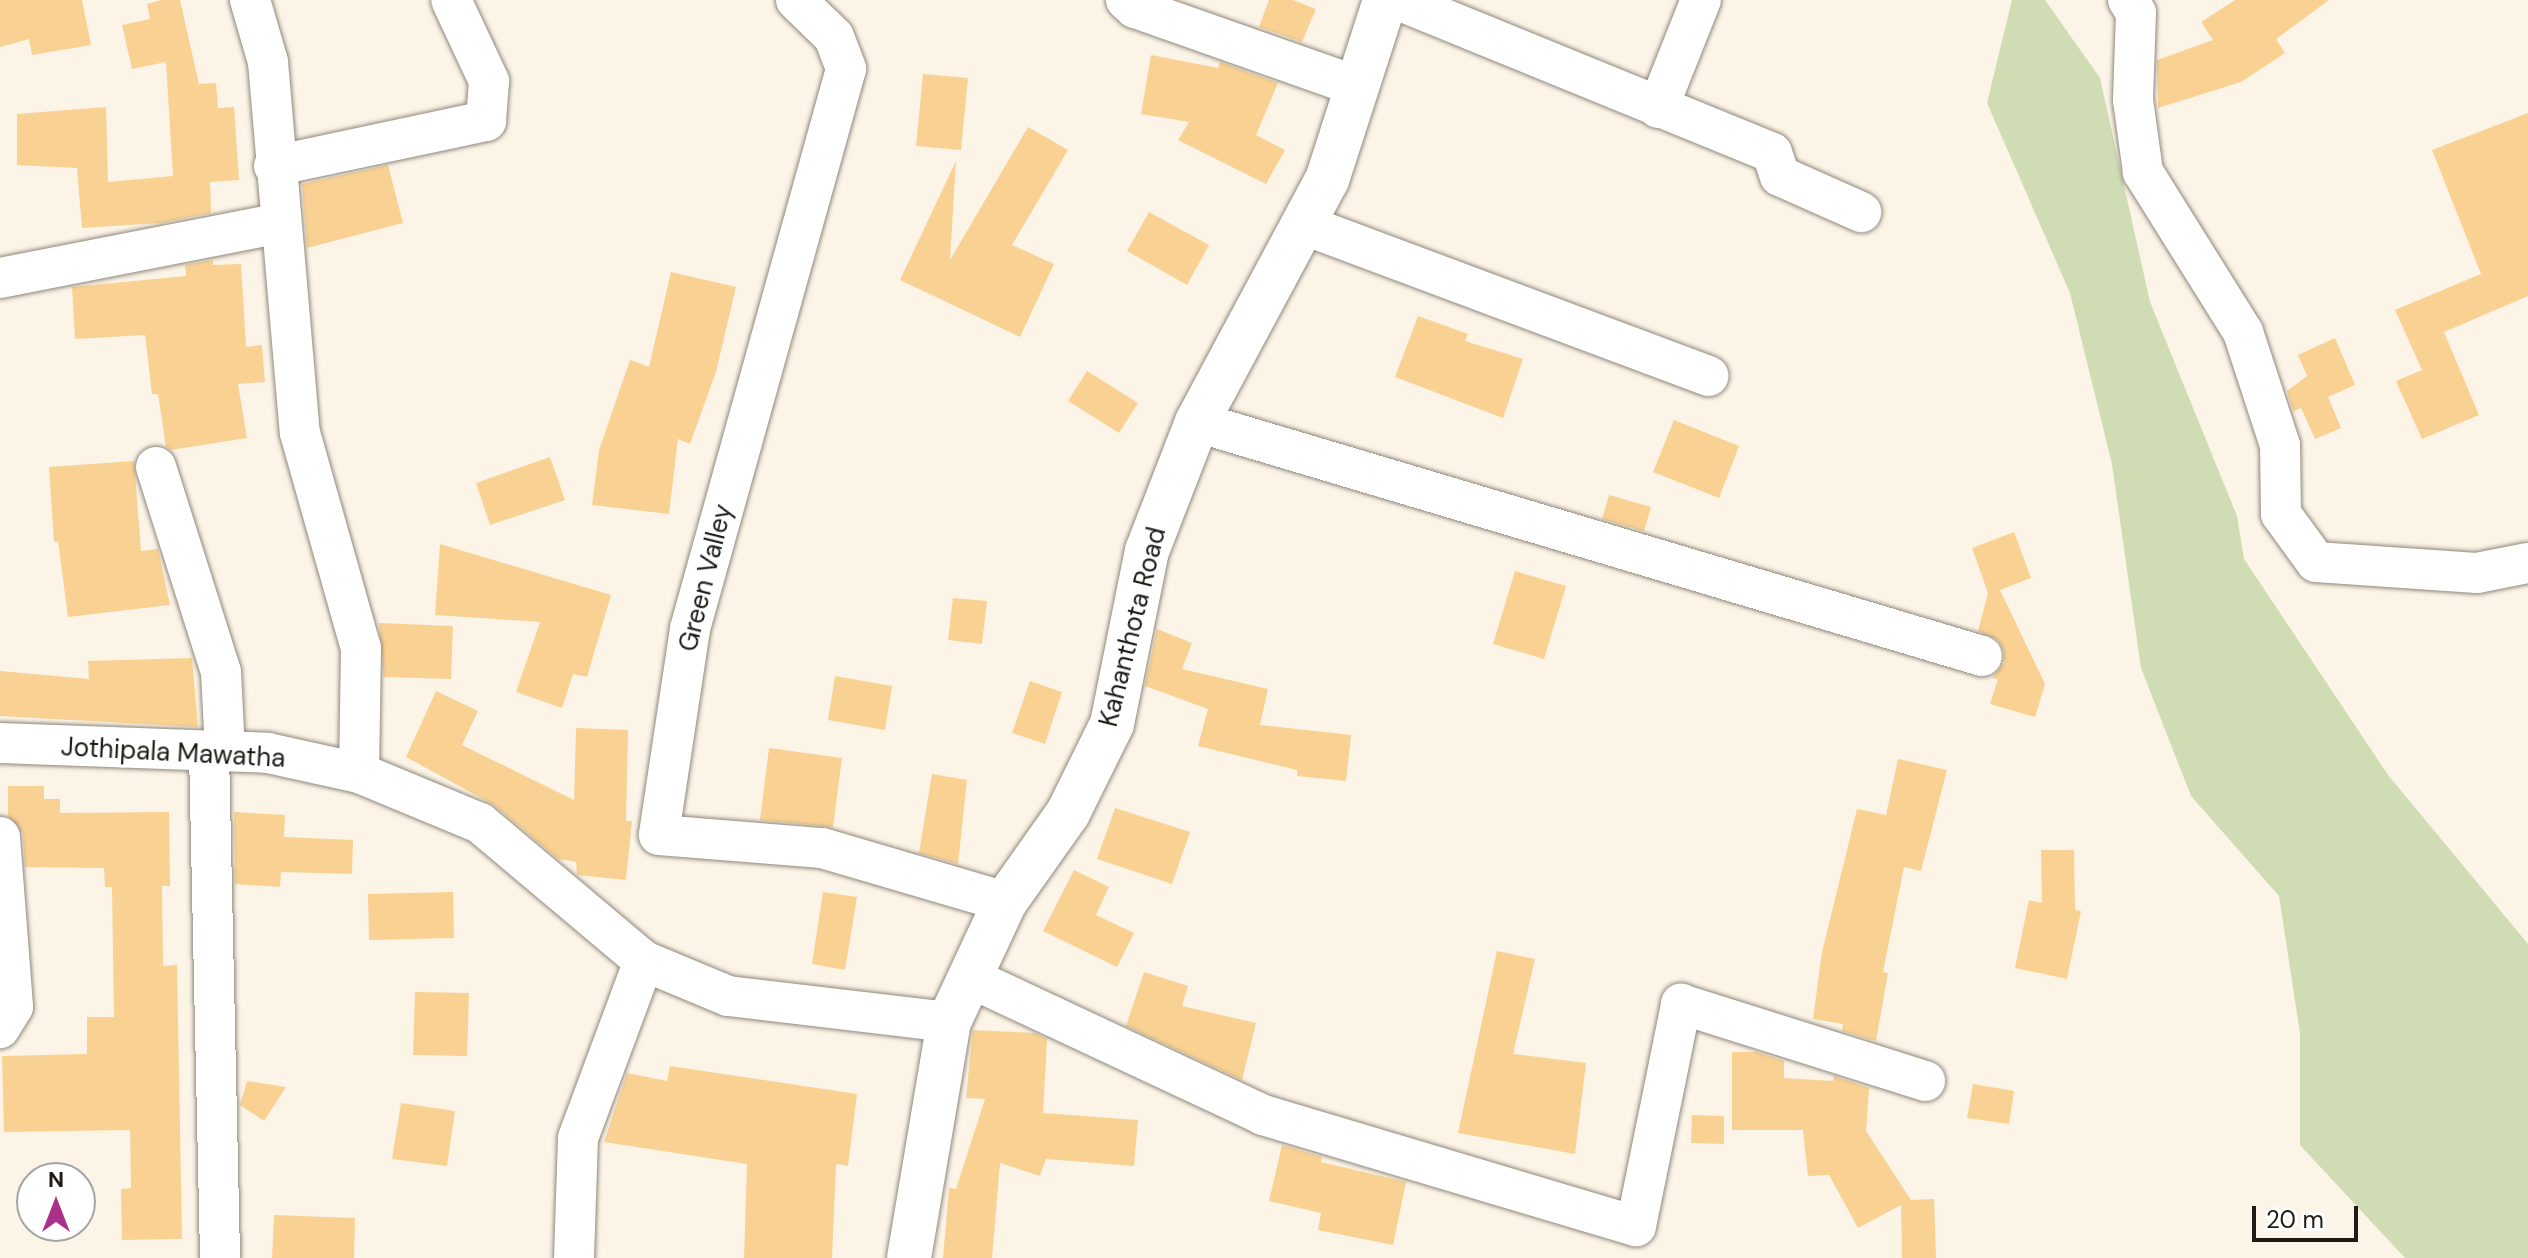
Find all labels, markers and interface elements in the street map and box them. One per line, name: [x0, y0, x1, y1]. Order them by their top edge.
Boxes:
street label: Green Valley: [673, 501, 739, 655]
street label: Kahanthota Road: [1093, 524, 1173, 730]
street label: Jothipala Mawatha: [60, 732, 286, 774]
north arrow: [16, 1162, 96, 1242]
text: N: [48, 1165, 64, 1194]
scale bar: [2256, 1190, 2362, 1240]
text: 20 m: [2266, 1204, 2324, 1235]

